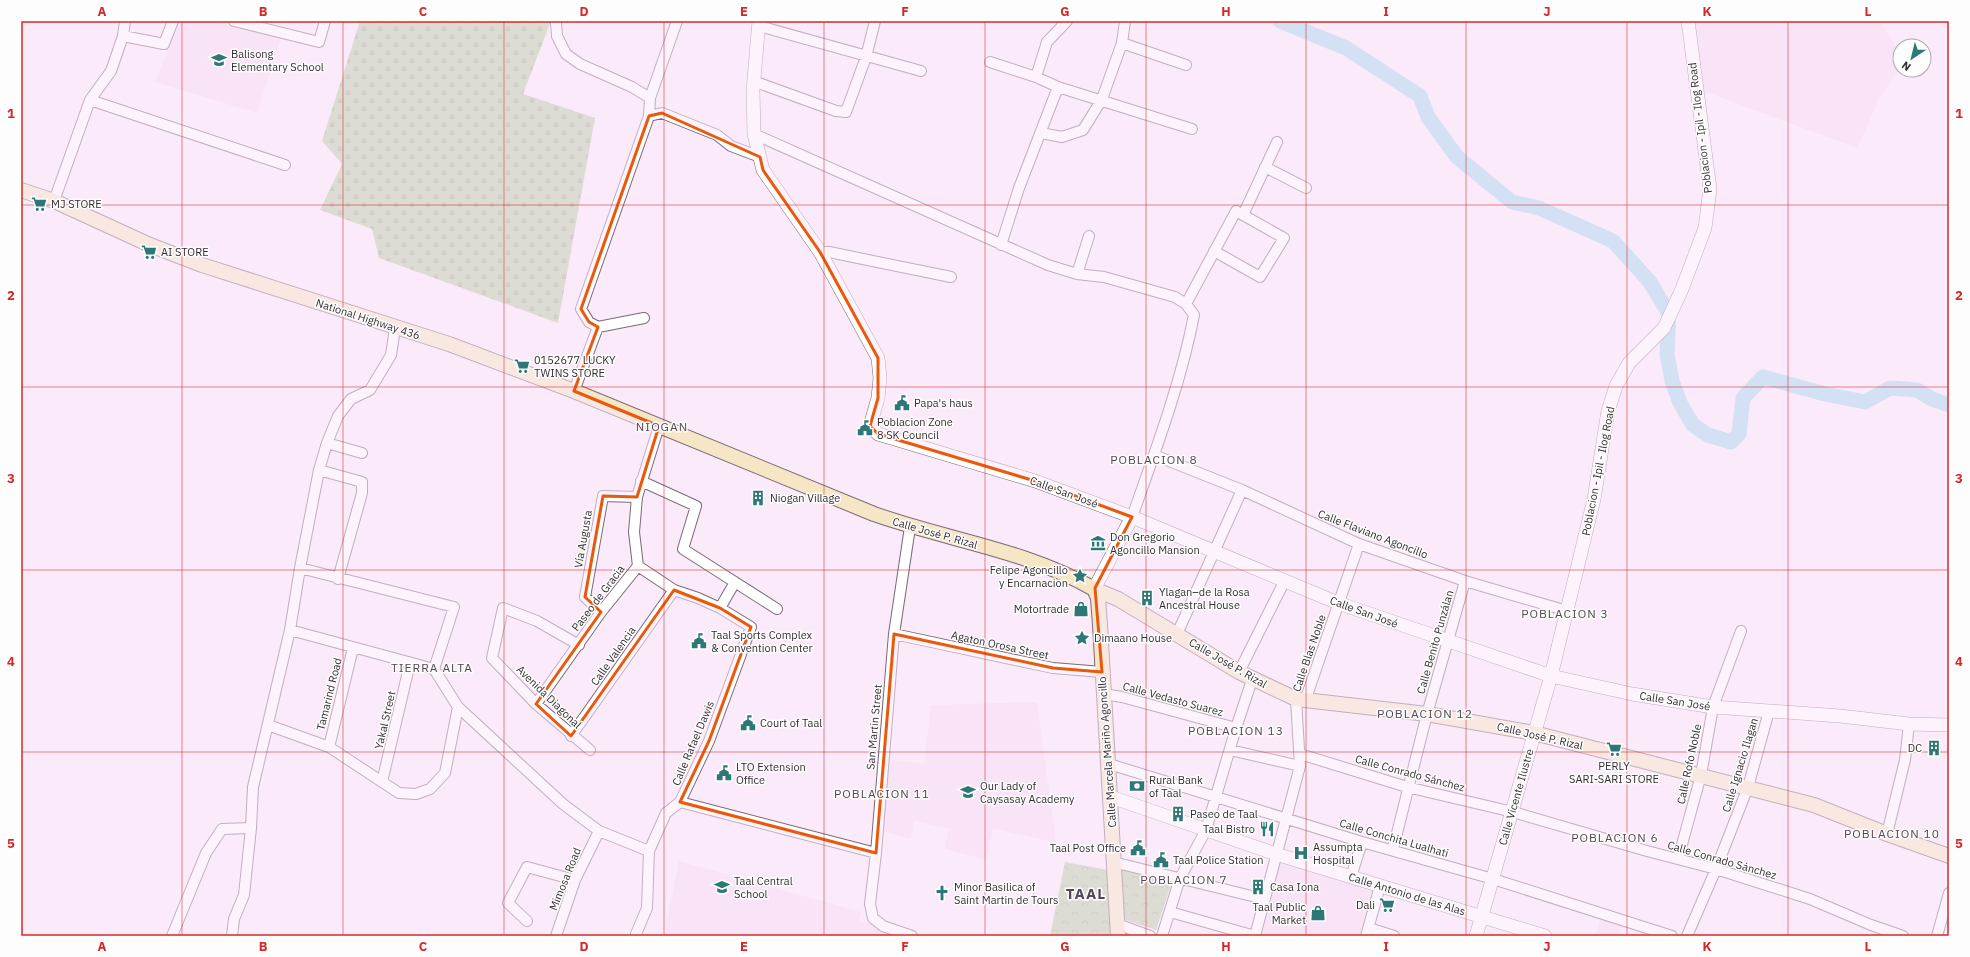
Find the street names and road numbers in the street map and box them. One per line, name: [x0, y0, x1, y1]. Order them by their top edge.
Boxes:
street label: Poblacion - Ipil - Ilog Road: [1685, 62, 1715, 194]
street label: National Highway 436: [314, 296, 422, 342]
street label: Poblacion - Ipil - Ilog Road: [1579, 405, 1617, 537]
street label: Calle San José: [1028, 473, 1100, 511]
street label: Calle Flaviano Agoncillo: [1316, 507, 1430, 561]
street label: Vía Augusta: [571, 509, 595, 569]
street label: Calle José P. Rizal: [891, 514, 979, 552]
street label: Paseo de Gracia: [569, 562, 628, 634]
street label: Calle Benito Punzálan: [1413, 588, 1457, 696]
street label: Calle San José: [1328, 593, 1400, 631]
street label: Calle Blas Noble: [1289, 613, 1329, 693]
street label: Calle Valencia: [587, 624, 639, 688]
street label: Agaton Orosa Street: [950, 628, 1050, 662]
street label: Calle José P. Rizal: [1186, 635, 1270, 691]
street label: Tamarind Road: [313, 656, 345, 732]
street label: Avenida Diagonal: [514, 662, 584, 732]
street label: Calle Marcela Mariño Agoncillo: [1095, 676, 1119, 828]
street label: Calle Vedasto Suarez: [1121, 679, 1225, 719]
street label: San Martin Street: [863, 684, 885, 770]
street label: Calle San José: [1639, 688, 1711, 714]
street label: Yakal Street: [372, 689, 399, 750]
street label: Calle Rafael Dawis: [669, 698, 717, 788]
street label: Calle Ignacio Ilagan: [1719, 716, 1761, 814]
street label: Calle José P. Rizal: [1496, 719, 1584, 753]
street label: Calle Rofo Noble: [1674, 723, 1704, 805]
street label: Calle Vicente Ilustre: [1496, 747, 1536, 847]
street label: Calle Conrado Sánchez: [1354, 752, 1466, 794]
street label: Calle Conchita Lualhati: [1338, 816, 1450, 860]
street label: Calle Conrado Sánchez: [1666, 838, 1778, 882]
street label: Mimosa Road: [546, 846, 584, 912]
street label: Calle Antonio de las Alas: [1347, 870, 1467, 918]

